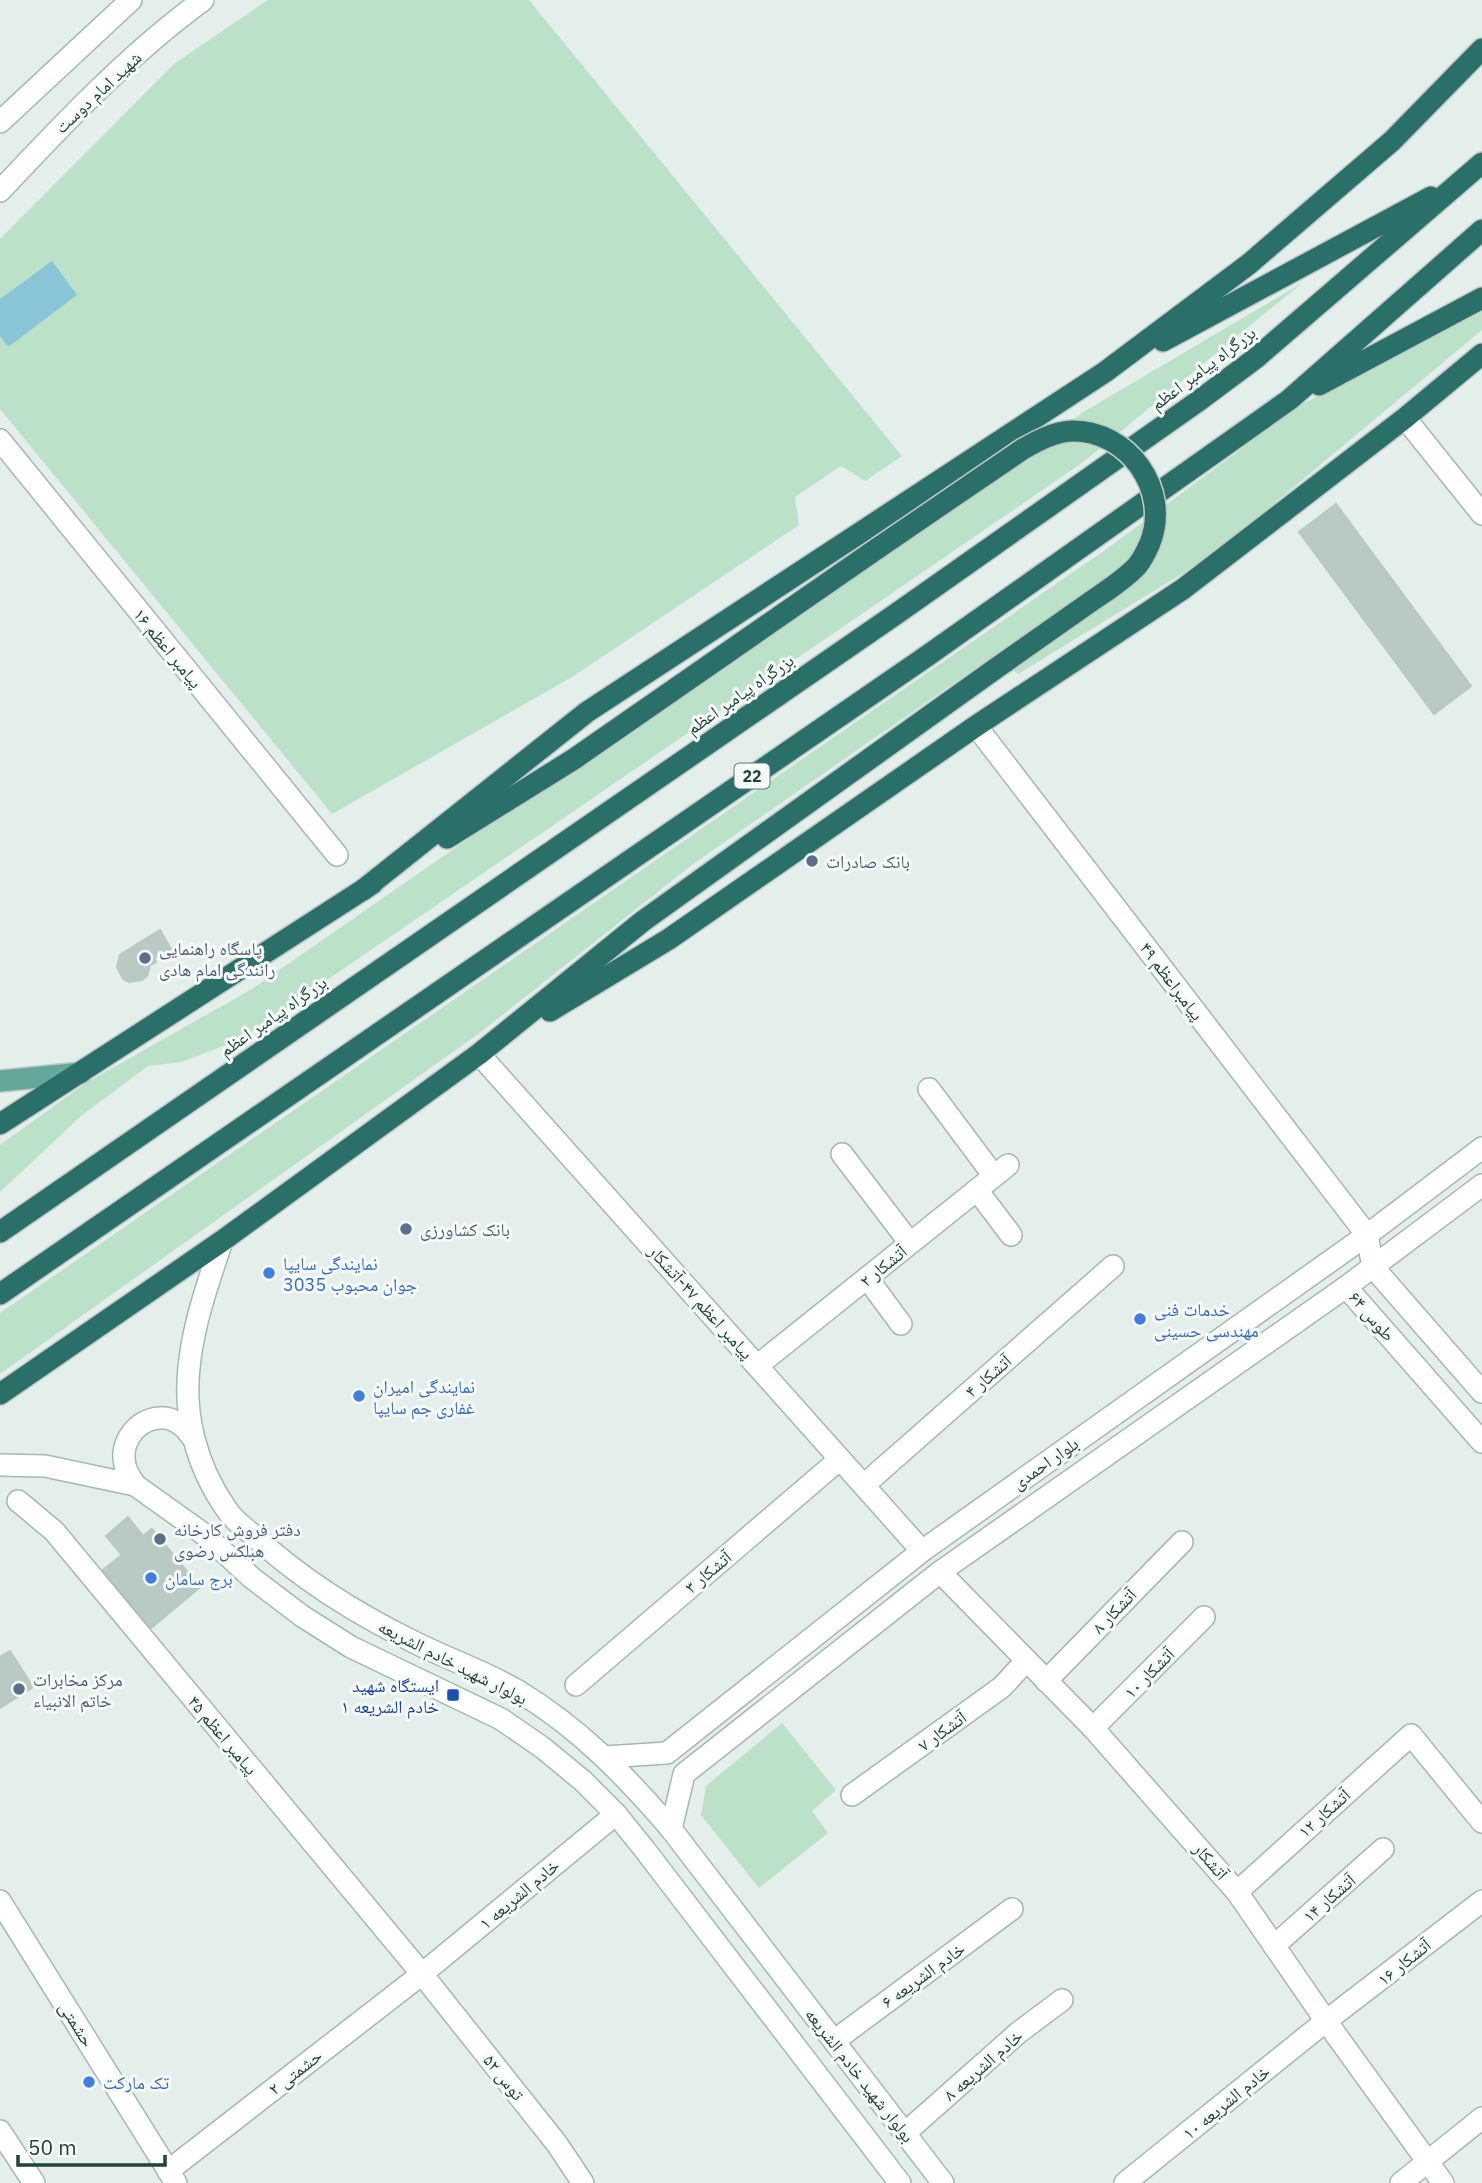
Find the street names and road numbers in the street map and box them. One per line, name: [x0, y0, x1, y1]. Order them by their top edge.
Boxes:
street label: شهید امام دوست: [50, 46, 147, 139]
street label: بزرگراه پیامبر اعظم: [1146, 321, 1261, 416]
street label: پیامبر اعظم ۱۶: [128, 603, 207, 693]
street label: بزرگراه پیامبر اعظم: [682, 648, 799, 740]
road number: 22: [734, 764, 770, 789]
street label: پیامبراعظم ۴۹: [1134, 937, 1209, 1025]
street label: بزرگراه پیامبر اعظم: [215, 970, 332, 1062]
street label: پیامبر اعظم ۴۷-آتشکار: [642, 1239, 758, 1365]
street label: آتشکار ۲: [855, 1240, 912, 1292]
street label: طوس ۶۴: [1344, 1286, 1400, 1346]
street label: آتشکار ۴: [960, 1349, 1016, 1403]
street label: بلوار احمدی: [1007, 1432, 1083, 1494]
street label: آتشکار ۳: [680, 1545, 737, 1598]
street label: آتشکار ۸: [1087, 1583, 1141, 1639]
street label: بولوار شهید خادم الشریعه: [374, 1614, 532, 1711]
street label: آتشکار ۱۰: [1119, 1642, 1180, 1703]
street label: پیامبر اعظم ۴۵: [182, 1691, 263, 1780]
street label: آتشکار ۷: [913, 1705, 971, 1756]
street label: آتشکار ۱۲: [1293, 1783, 1355, 1842]
street label: آتشکار: [1188, 1837, 1234, 1885]
street label: خادم الشریعه ۱: [474, 1854, 565, 1935]
street label: آتشکار ۱۴: [1298, 1869, 1360, 1927]
street label: آتشکار ۱۶: [1372, 1933, 1436, 1991]
street label: خادم الشریعه ۶: [877, 1937, 970, 2014]
street label: حشمتی: [54, 1997, 100, 2051]
street label: بولوار شهید خادم الشریعه: [799, 2003, 920, 2148]
street label: خادم الشریعه ۸: [939, 2024, 1028, 2107]
street label: حشمتی ۲: [263, 2044, 327, 2100]
street label: توس ۵۲: [478, 2049, 530, 2105]
street label: خادم الشریعه ۱۰: [1178, 2060, 1275, 2145]

